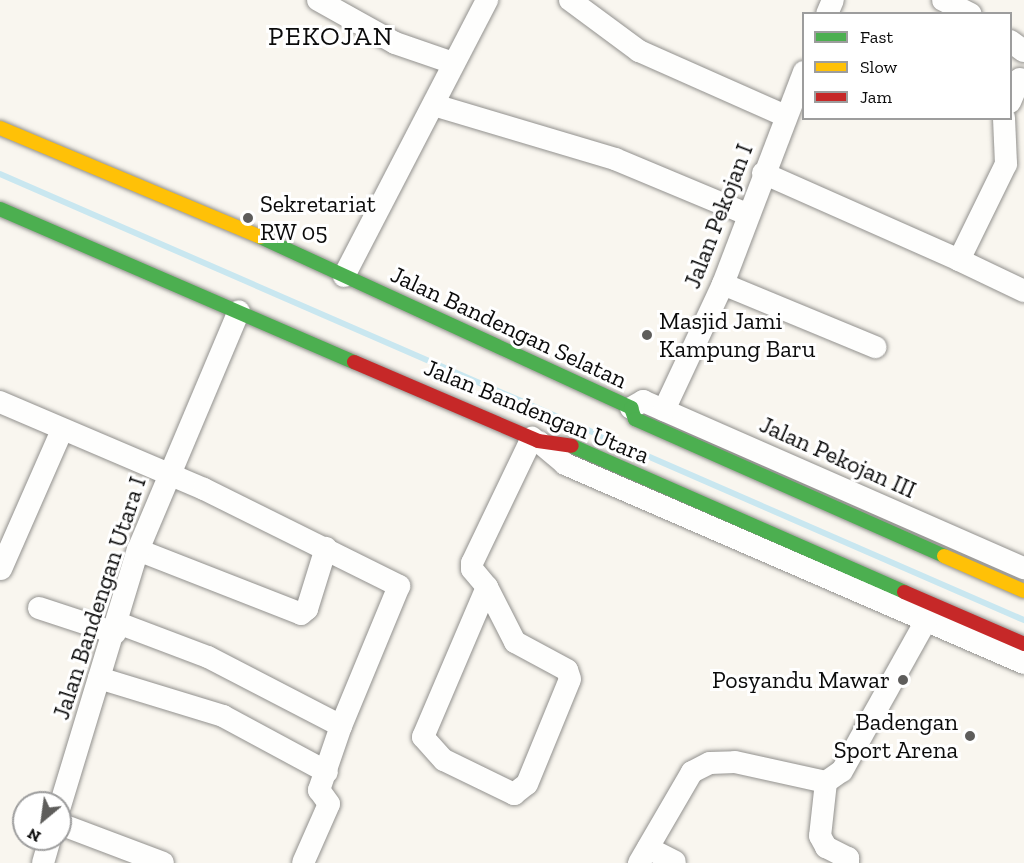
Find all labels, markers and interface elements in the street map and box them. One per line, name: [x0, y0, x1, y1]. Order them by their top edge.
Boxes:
legend: [802, 12, 1012, 120]
district label: PEKOJAN: [268, 21, 394, 53]
text: Fast: [860, 26, 893, 48]
text: Slow: [860, 56, 897, 78]
text: Jam: [860, 86, 892, 108]
street label: Jalan Pekojan I: [677, 140, 759, 292]
place label: Sekretariat RW 05: [260, 190, 376, 246]
marker: Sekretariat RW 05: [241, 211, 255, 225]
street label: Jalan Bandengan Selatan: [386, 260, 632, 394]
place label: Masjid Jami Kampung Baru: [659, 307, 815, 363]
marker: Masjid Jami Kampung Baru: [640, 328, 654, 342]
street label: Jalan Bandengan Utara: [420, 353, 654, 469]
street label: Jalan Pekojan III: [755, 410, 921, 504]
street label: Jalan Bandengan Utara I: [46, 473, 152, 723]
place label: Posyandu Mawar: [712, 666, 890, 694]
marker: Posyandu Mawar: [894, 671, 912, 689]
place label: Badengan Sport Arena: [833, 708, 958, 764]
marker: Badengan Sport Arena: [963, 729, 977, 743]
north arrow: [12, 791, 72, 851]
text: N: [24, 824, 44, 847]

